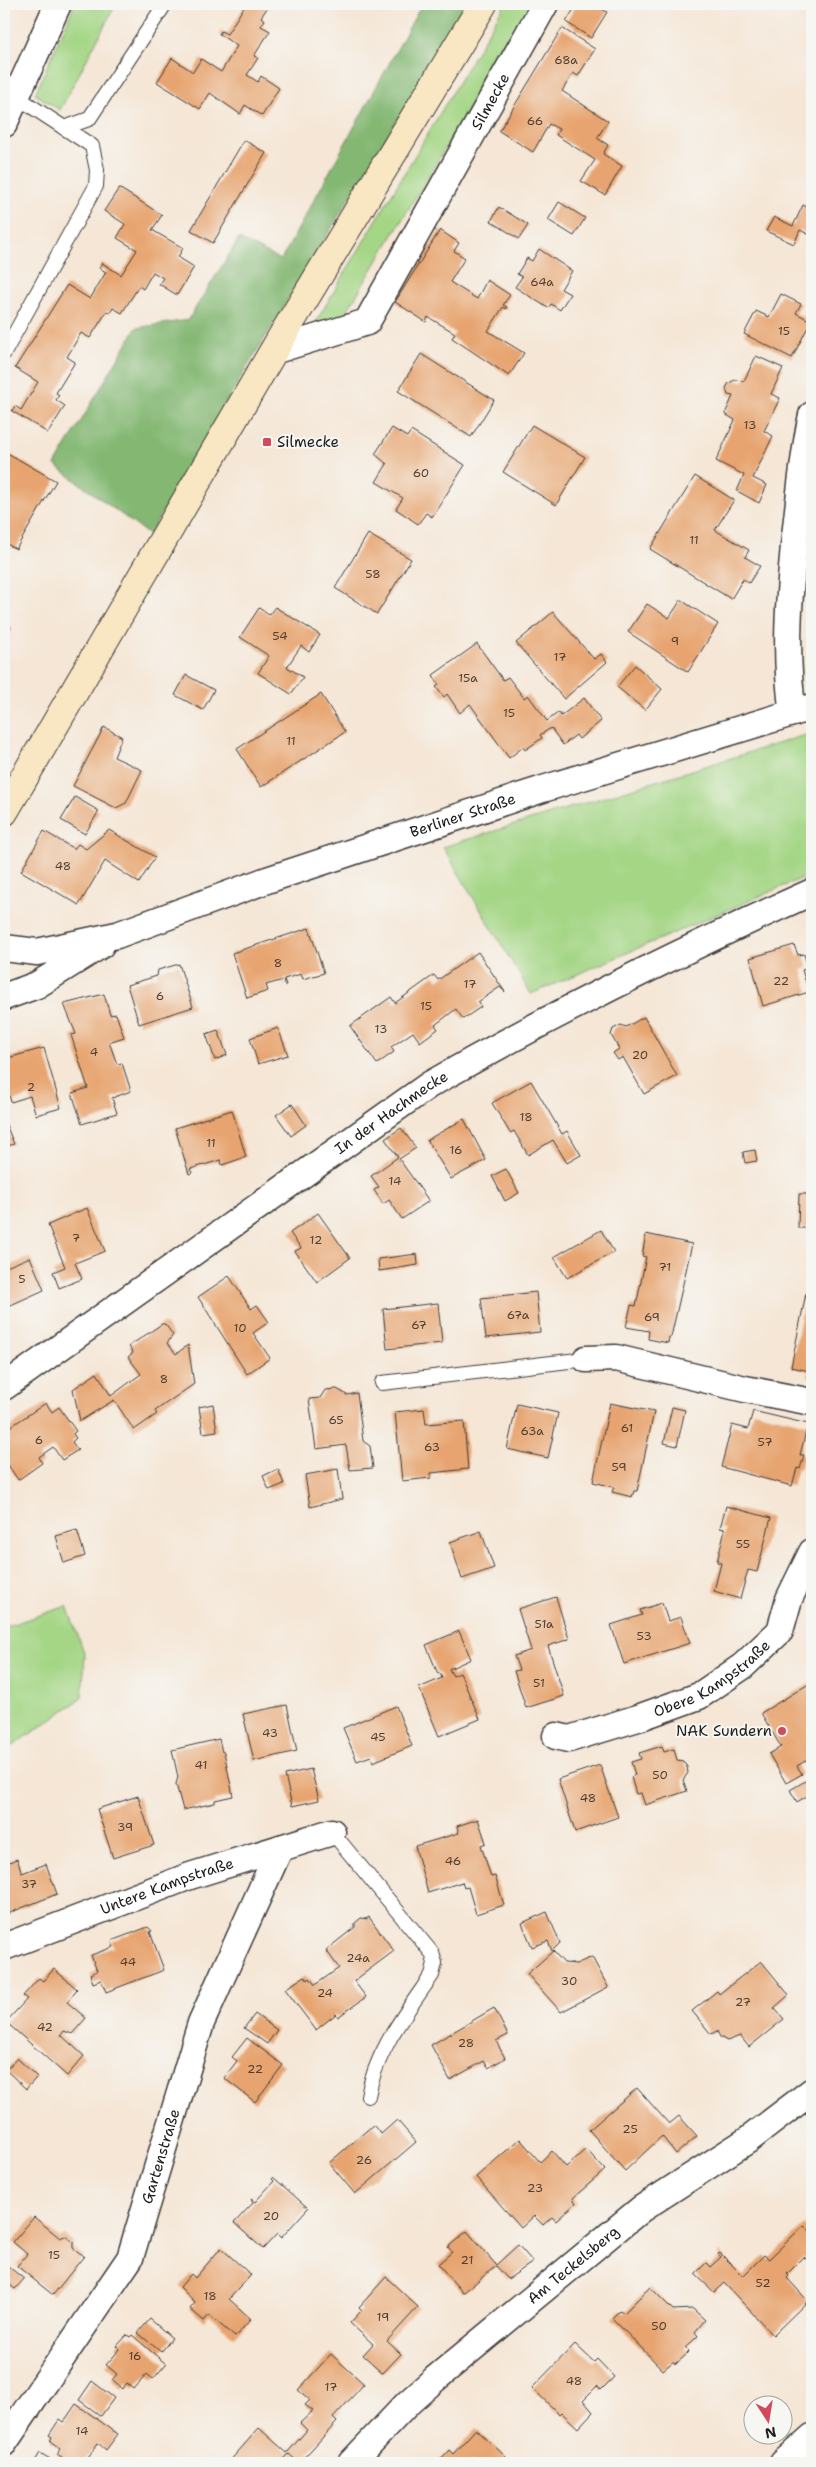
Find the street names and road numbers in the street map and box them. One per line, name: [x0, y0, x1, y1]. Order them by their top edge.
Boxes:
street label: Silmecke: [466, 70, 514, 134]
street label: Berliner Straße: [407, 789, 518, 842]
street label: In der Hachmecke: [331, 1066, 452, 1159]
street label: Obere Kampstraße: [651, 1635, 775, 1722]
street label: Untere Kampstraße: [97, 1853, 236, 1919]
street label: Gartenstraße: [137, 2107, 184, 2206]
street label: Am Teckelsberg: [523, 2221, 623, 2309]

